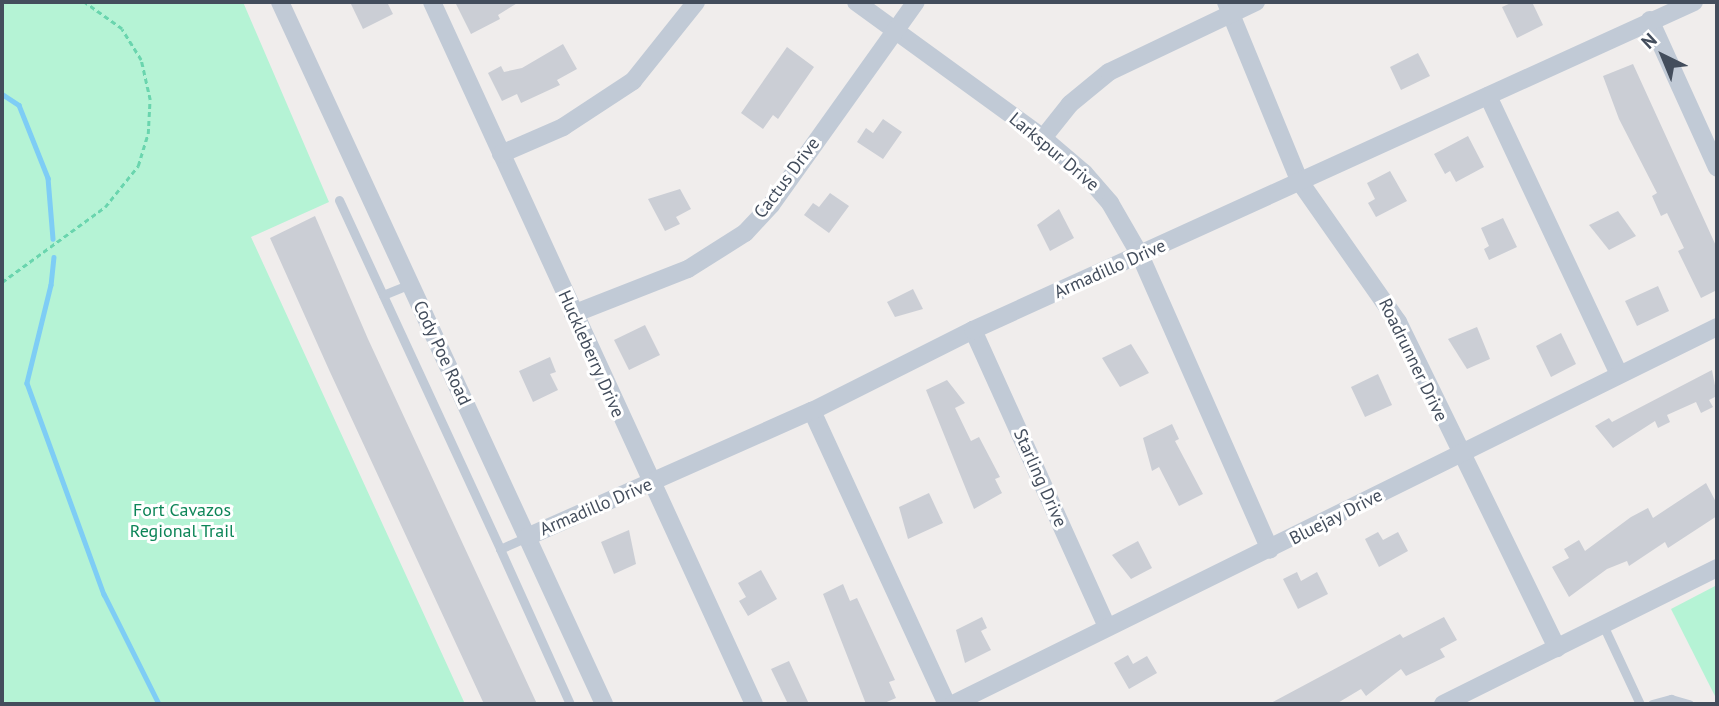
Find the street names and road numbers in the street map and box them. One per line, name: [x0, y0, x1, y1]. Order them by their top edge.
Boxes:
street label: Larkspur Drive: [1005, 108, 1103, 196]
street label: Cactus Drive: [750, 133, 824, 223]
street label: Armadillo Drive: [1051, 235, 1169, 303]
street label: Huckleberry Drive: [553, 287, 629, 421]
street label: Roadrunner Drive: [1374, 295, 1452, 425]
street label: Cody Poe Road: [408, 297, 476, 409]
street label: Starling Drive: [1009, 425, 1071, 531]
street label: Armadillo Drive: [537, 474, 655, 540]
street label: Bluejay Drive: [1286, 484, 1386, 550]

